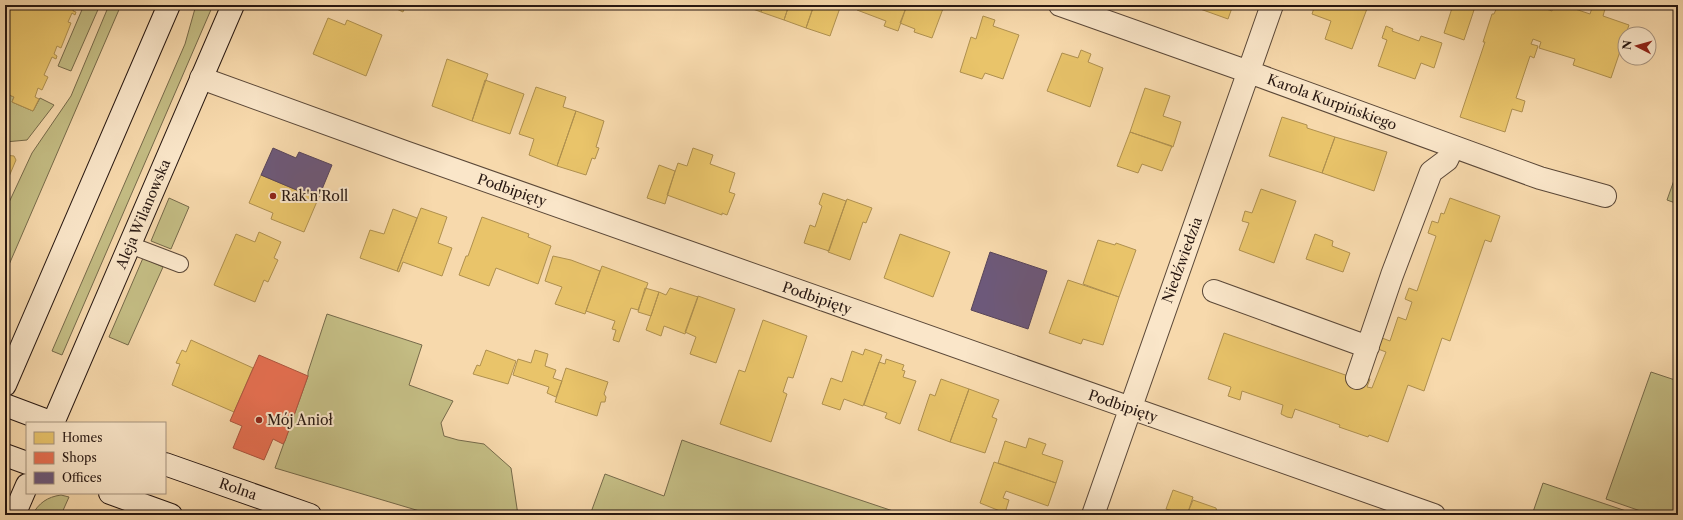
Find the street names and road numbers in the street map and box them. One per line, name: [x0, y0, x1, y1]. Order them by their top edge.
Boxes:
street label: Karola Kurpińskiego: [1265, 70, 1399, 134]
street label: Aleja Wilanowska: [111, 156, 174, 272]
street label: Podbipięty: [475, 170, 549, 210]
street label: Niedźwiedzia: [1158, 214, 1206, 306]
street label: Podbipięty: [780, 278, 854, 318]
street label: Podbipięty: [1086, 386, 1160, 426]
street label: Rolna: [217, 474, 260, 504]

